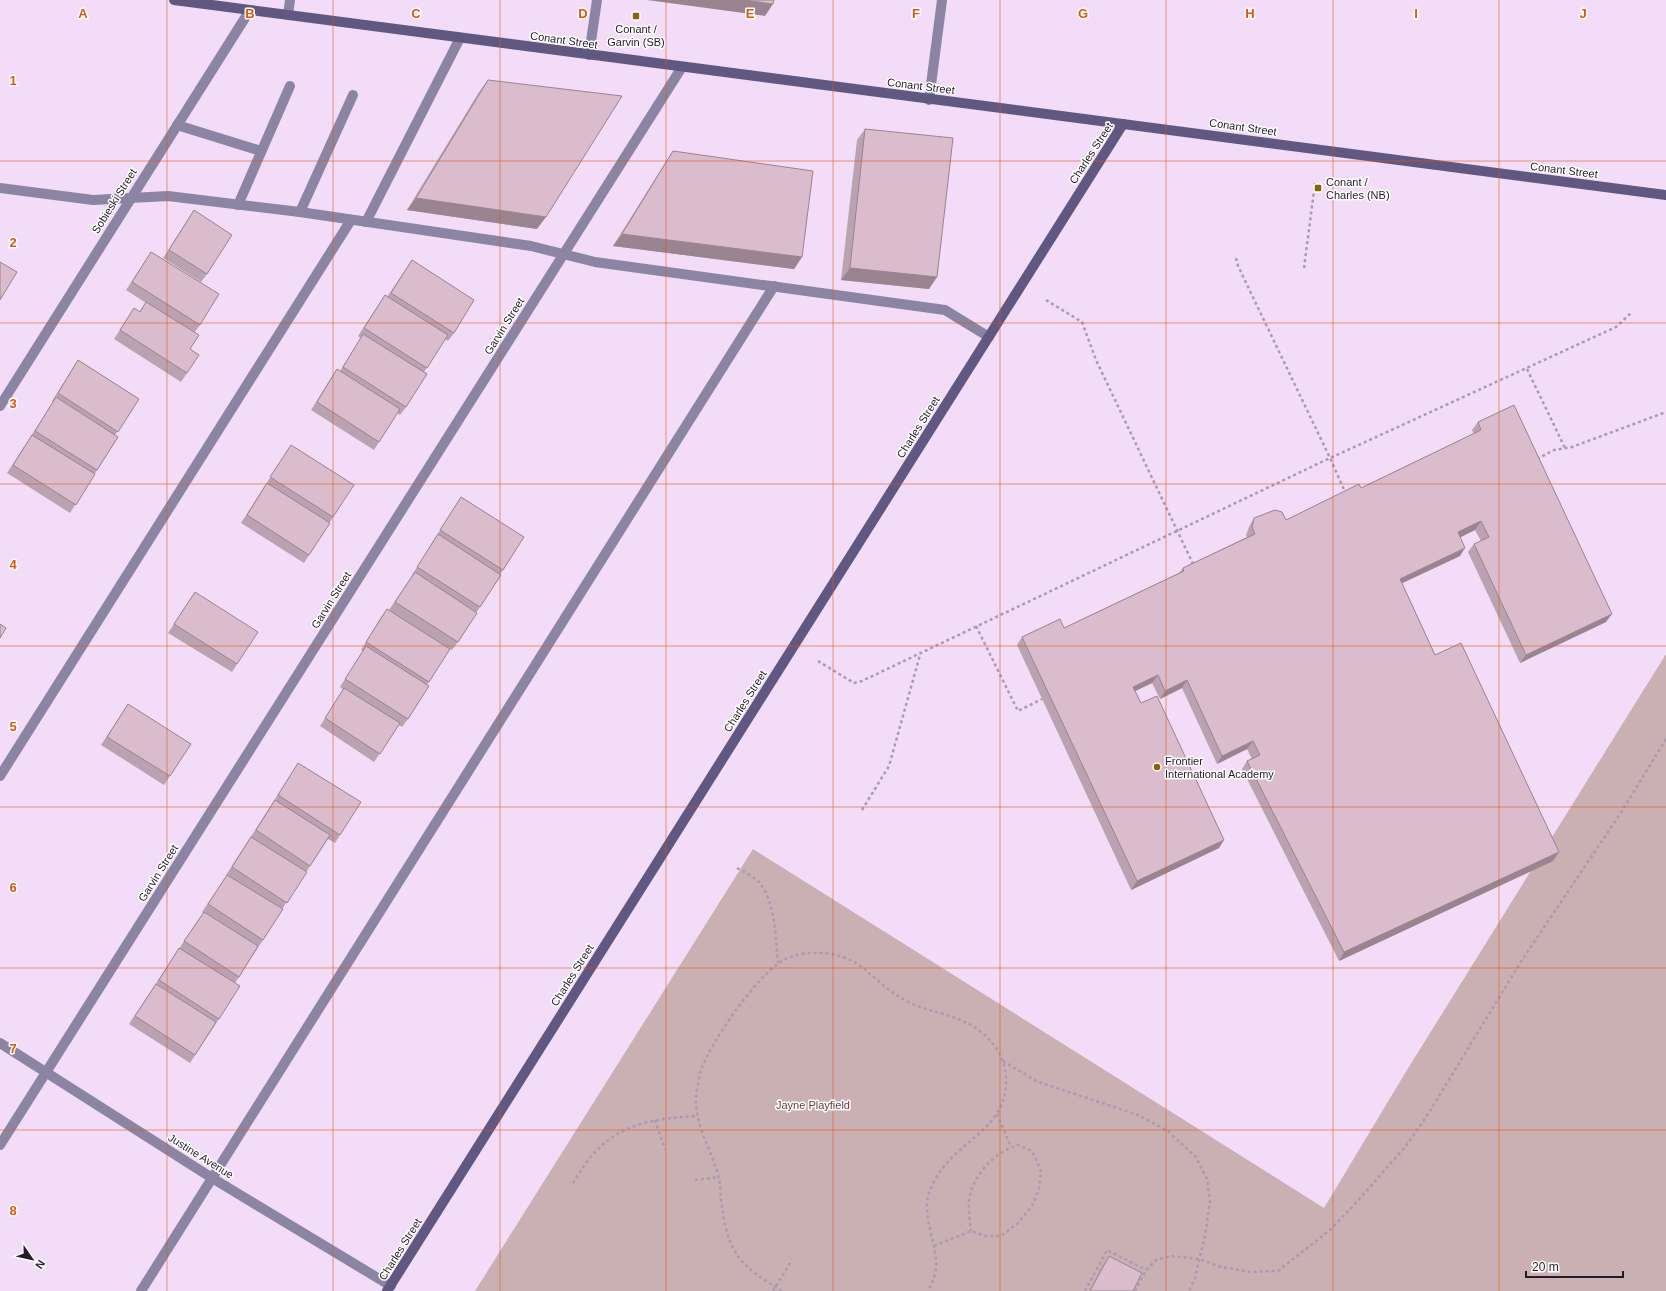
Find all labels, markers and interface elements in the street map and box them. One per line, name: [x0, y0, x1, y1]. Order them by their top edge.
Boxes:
text: A: [78, 6, 88, 21]
text: B: [245, 6, 255, 21]
text: C: [411, 6, 421, 21]
text: D: [578, 6, 588, 21]
text: E: [746, 6, 755, 21]
text: F: [912, 6, 920, 21]
text: G: [1078, 6, 1088, 21]
text: H: [1245, 6, 1255, 21]
text: I: [1414, 6, 1418, 21]
text: J: [1579, 6, 1587, 21]
marker: Conant / Garvin (SB): [631, 11, 641, 21]
place label: Conant / Garvin (SB): [607, 23, 665, 48]
street label: Conant Street: [530, 29, 598, 51]
text: 1: [9, 73, 17, 88]
street label: Conant Street: [887, 76, 955, 96]
street label: Conant Street: [1209, 116, 1277, 138]
street label: Charles Street: [1067, 120, 1115, 186]
street label: Conant Street: [1530, 160, 1598, 180]
street label: Sobieski Street: [89, 166, 139, 236]
place label: Conant / Charles (NB): [1326, 176, 1390, 201]
marker: Conant / Charles (NB): [1313, 183, 1323, 193]
text: 2: [9, 235, 17, 250]
street label: Garvin Street: [482, 295, 526, 357]
street label: Charles Street: [894, 394, 942, 460]
text: 3: [9, 396, 17, 411]
text: 4: [9, 557, 17, 572]
street label: Garvin Street: [309, 569, 353, 631]
street label: Charles Street: [721, 668, 769, 734]
text: 5: [9, 719, 17, 734]
place label: Frontier International Academy: [1165, 755, 1274, 780]
marker: Frontier International Academy: [1152, 762, 1162, 772]
street label: Garvin Street: [136, 842, 180, 904]
text: 6: [9, 880, 17, 895]
street label: Charles Street: [548, 942, 596, 1008]
text: 7: [9, 1041, 17, 1056]
park label: Jayne Playfield: [776, 1099, 850, 1111]
street label: Justine Avenue: [166, 1131, 236, 1181]
text: 8: [9, 1203, 17, 1218]
street label: Charles Street: [376, 1216, 424, 1282]
north arrow: [12, 1239, 52, 1279]
scale bar: [1526, 1253, 1623, 1279]
text: N: [33, 1258, 47, 1271]
text: 20 m: [1532, 1260, 1559, 1274]

